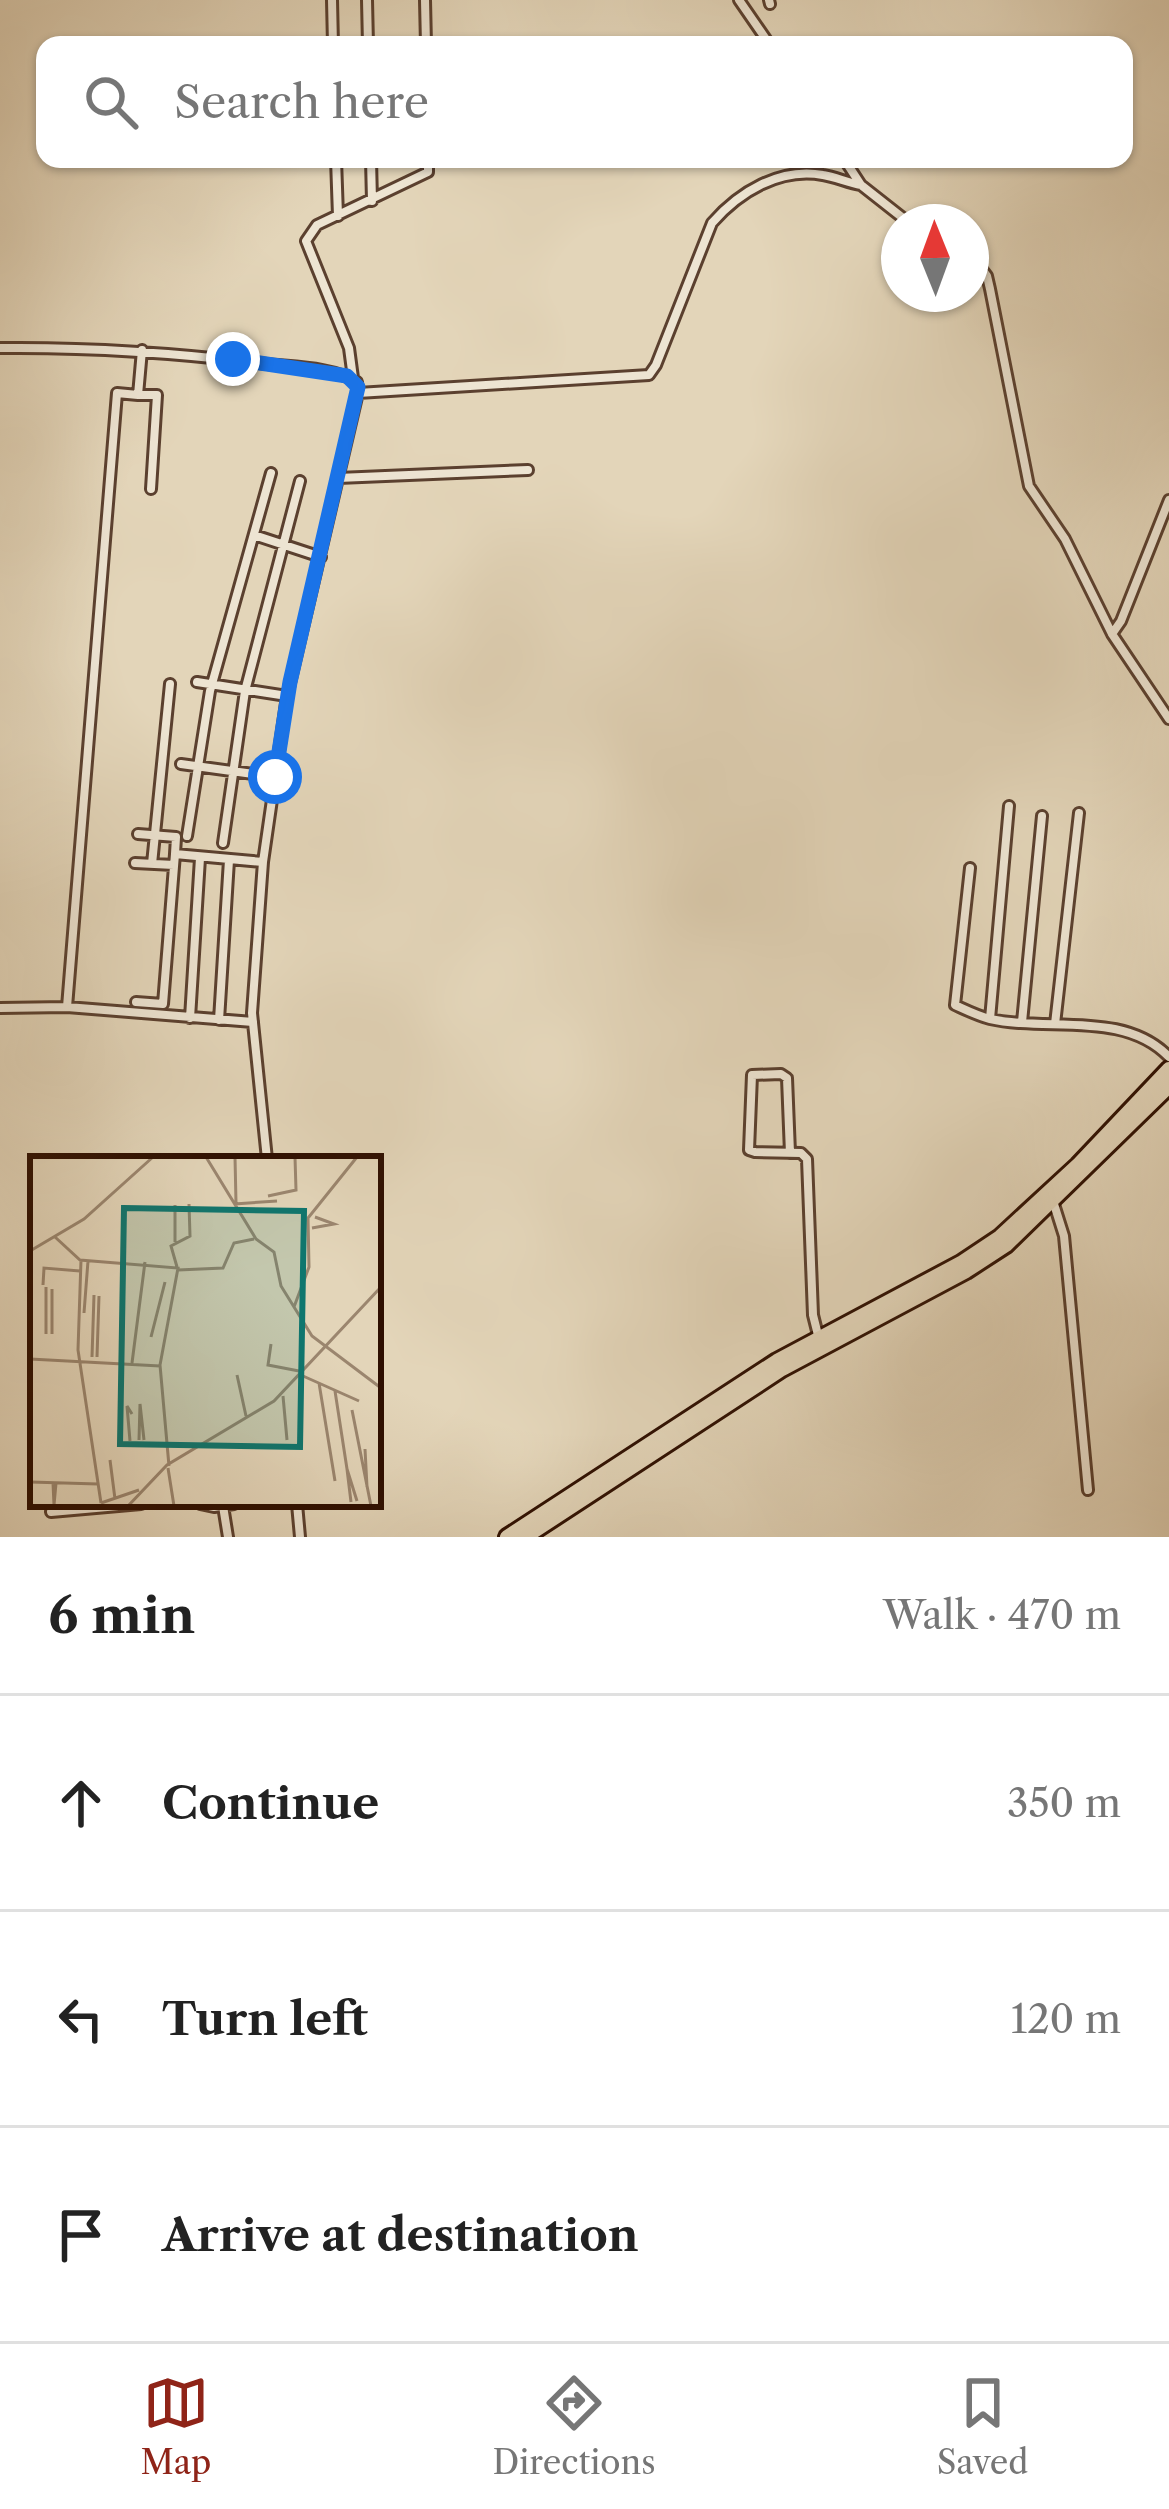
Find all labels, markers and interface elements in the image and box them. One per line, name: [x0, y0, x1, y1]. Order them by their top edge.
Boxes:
search box: [36, 36, 1133, 168]
icon: search: [78, 69, 144, 135]
text: Search here: [174, 74, 429, 130]
north arrow: [881, 204, 989, 312]
route end: [206, 332, 260, 386]
route start: [248, 750, 302, 804]
inset map: [30, 1156, 381, 1507]
text: 6 min: [48, 1584, 195, 1646]
text: Walk · 470 m: [883, 1591, 1121, 1639]
icon: ahead: [48, 1770, 114, 1836]
text: Continue: [162, 1775, 379, 1831]
text: 350 m: [1007, 1779, 1121, 1827]
icon: left: [48, 1986, 114, 2052]
text: Turn left: [162, 1991, 368, 2047]
text: 120 m: [1011, 1995, 1121, 2043]
icon: arrive: [48, 2202, 114, 2268]
text: Arrive at destination: [162, 2207, 639, 2263]
tab: Map: [141, 2370, 211, 2483]
tab: Directions: [493, 2370, 656, 2483]
tab: Saved: [937, 2370, 1028, 2483]

